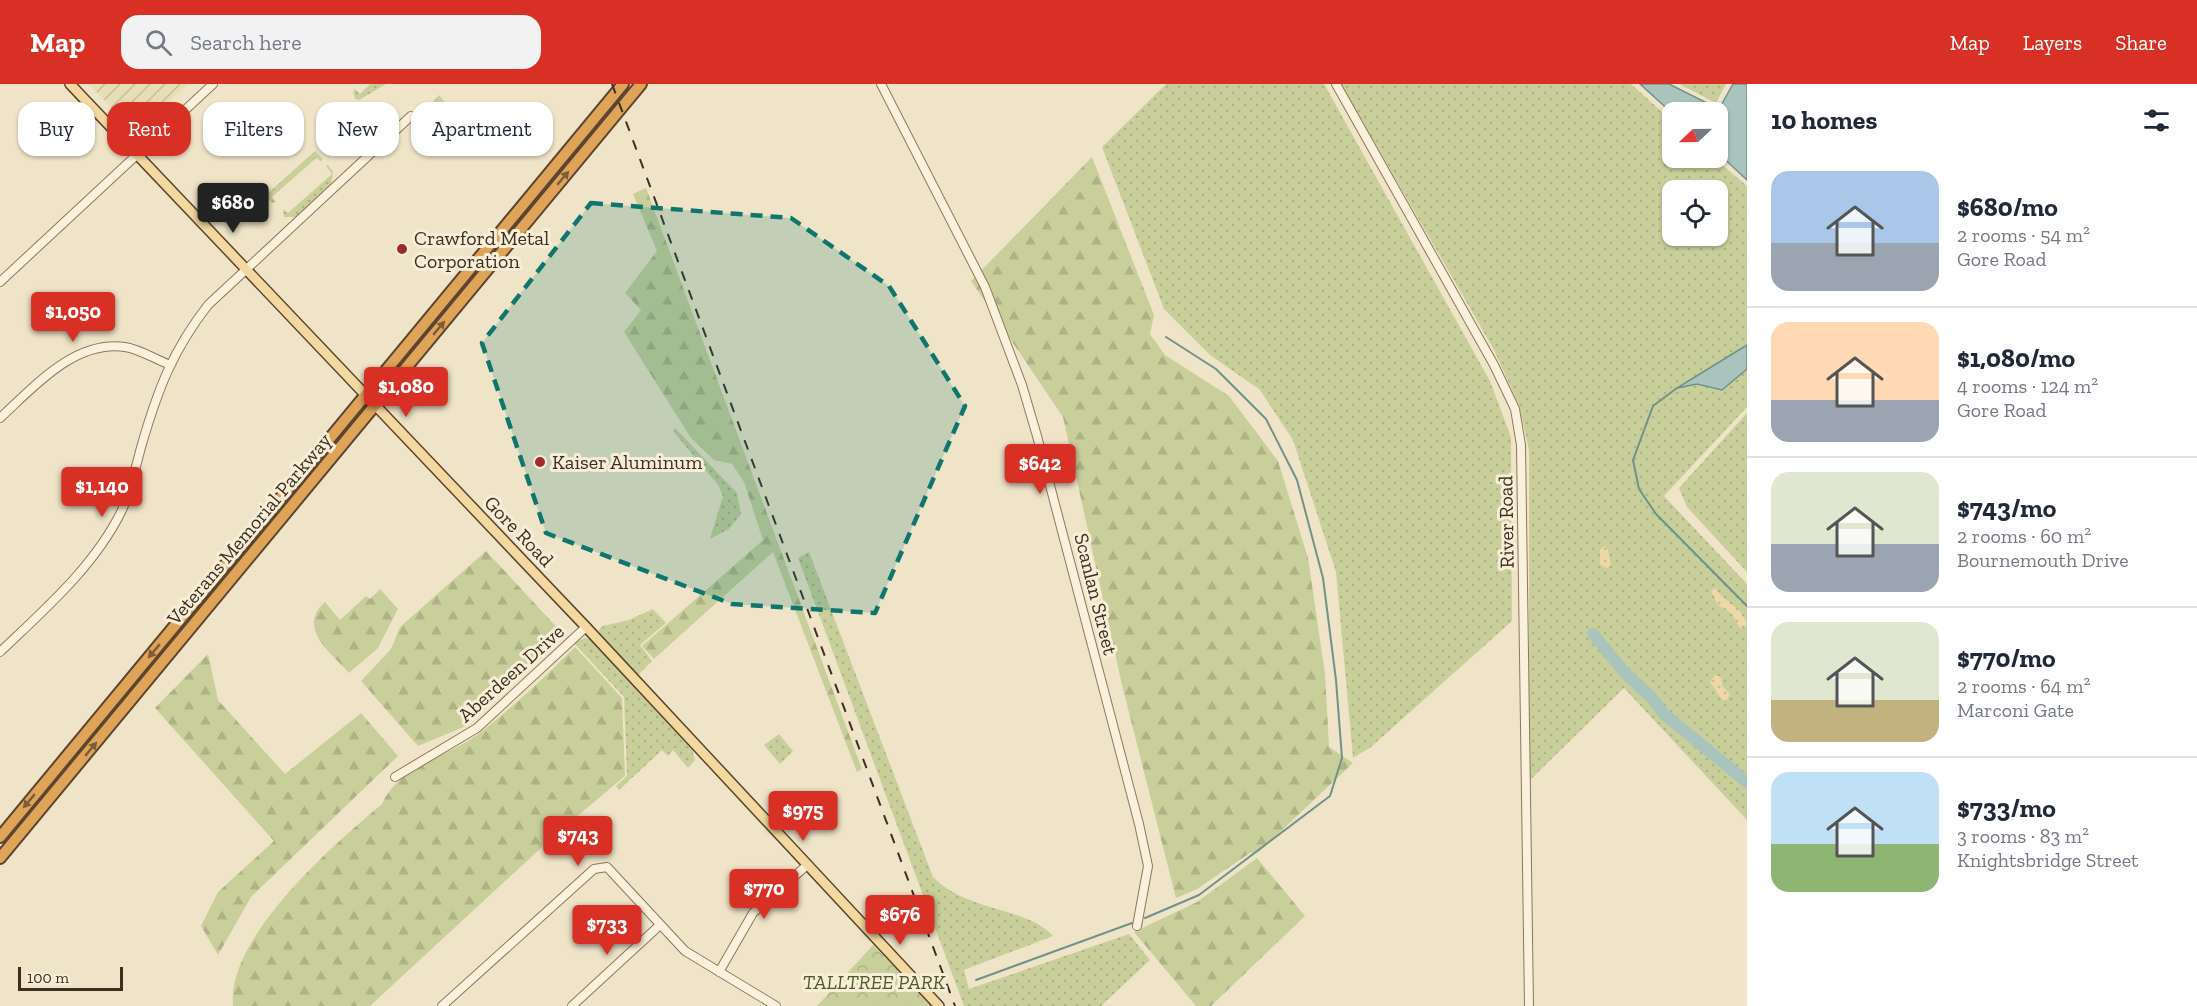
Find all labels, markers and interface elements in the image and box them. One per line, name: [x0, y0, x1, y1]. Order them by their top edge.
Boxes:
search box: [121, 15, 541, 69]
text: Map: [30, 26, 85, 59]
icon: search: [142, 26, 175, 59]
text: Search here: [190, 29, 302, 56]
text: Map: [1950, 30, 1990, 55]
text: Layers: [2023, 30, 2082, 55]
text: Share: [2115, 30, 2167, 55]
chip: Buy: [18, 102, 95, 156]
chip: Rent: [107, 102, 191, 156]
chip: Filters: [203, 102, 304, 156]
chip: New: [316, 102, 399, 156]
chip: Apartment: [411, 102, 553, 156]
north arrow: [1662, 102, 1728, 168]
map controls: [1662, 102, 1728, 246]
text: 10 homes: [1771, 104, 1877, 136]
icon: filters: [2140, 104, 2173, 137]
one-way arrow: [557, 170, 570, 186]
button: locate: [1662, 180, 1728, 246]
pin: $680: [197, 183, 269, 234]
text: $680: [212, 190, 254, 214]
text: $680/mo: [1957, 191, 2058, 223]
icon: home: [1819, 195, 1891, 267]
text: 2 rooms · 54 m²: [1957, 223, 2090, 247]
place label: Crawford Metal Corporation: [414, 226, 549, 273]
marker: Crawford Metal Corporation: [395, 242, 409, 256]
text: Gore Road: [1957, 247, 2046, 271]
pin: $1,050: [24, 292, 122, 343]
text: $1,050: [45, 299, 101, 323]
one-way arrow: [432, 321, 445, 336]
text: $1,080/mo: [1957, 342, 2075, 374]
icon: home: [1819, 346, 1891, 418]
pin: $1,080: [357, 367, 455, 418]
text: $1,080: [378, 374, 434, 398]
text: 4 rooms · 124 m²: [1957, 374, 2098, 398]
text: Gore Road: [1957, 398, 2046, 422]
street label: Veterans Memorial Parkway: [161, 428, 337, 630]
pin: $642: [1004, 444, 1076, 495]
place label: Kaiser Aluminum: [552, 450, 703, 474]
text: $642: [1019, 451, 1061, 475]
marker: Kaiser Aluminum: [533, 455, 547, 469]
pin: $1,140: [53, 467, 151, 518]
text: $1,140: [75, 474, 129, 498]
street label: River Road: [1493, 476, 1519, 568]
street label: Gore Road: [479, 491, 559, 572]
text: $743/mo: [1957, 492, 2056, 524]
icon: home: [1819, 496, 1891, 568]
text: 2 rooms · 60 m²: [1957, 524, 2091, 548]
street label: Scanlan Street: [1069, 531, 1123, 658]
text: Bournemouth Drive: [1957, 548, 2129, 572]
street label: Aberdeen Drive: [453, 619, 569, 727]
text: $770/mo: [1957, 642, 2056, 674]
one-way arrow: [148, 643, 161, 658]
icon: home: [1819, 646, 1891, 718]
text: 2 rooms · 64 m²: [1957, 674, 2090, 698]
text: Marconi Gate: [1957, 698, 2074, 722]
one-way arrow: [84, 742, 97, 757]
pin: $975: [767, 791, 839, 842]
text: $733/mo: [1957, 792, 2056, 824]
one-way arrow: [23, 793, 36, 809]
icon: home: [1819, 796, 1891, 868]
text: $975: [783, 798, 823, 822]
pin: $743: [542, 816, 614, 867]
text: $743: [557, 823, 599, 847]
text: 3 rooms · 83 m²: [1957, 824, 2089, 848]
text: Knightsbridge Street: [1957, 848, 2139, 872]
pin: $770: [728, 869, 800, 920]
text: $770: [743, 876, 785, 900]
pin: $676: [864, 895, 936, 946]
text: $676: [879, 902, 921, 926]
pin: $733: [571, 905, 643, 956]
text: $733: [586, 912, 628, 936]
scale bar: [18, 964, 123, 992]
text: 100 m: [27, 968, 69, 987]
park label: TALLTREE PARK: [803, 970, 946, 994]

